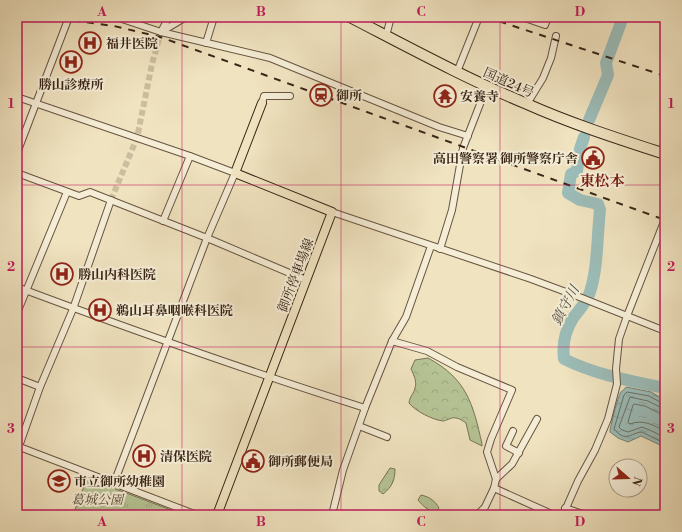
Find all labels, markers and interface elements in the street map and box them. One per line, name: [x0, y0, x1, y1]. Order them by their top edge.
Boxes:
text: A: [96, 4, 107, 20]
text: B: [256, 4, 266, 20]
text: C: [416, 4, 426, 20]
text: D: [575, 4, 585, 20]
hospital icon: 福井医院: [77, 30, 103, 56]
place label: 福井医院: [106, 36, 158, 52]
hospital icon: 勝山診療所: [58, 49, 84, 75]
street label: 国道24号: [481, 65, 537, 101]
place label: 勝山診療所: [38, 77, 104, 93]
station icon: 御所: [308, 82, 334, 108]
temple icon: 安養寺: [432, 83, 458, 109]
place label: 御所: [336, 88, 362, 104]
place label: 安養寺: [460, 89, 499, 105]
text: 1: [8, 96, 15, 112]
text: 1: [668, 96, 675, 112]
public building icon: 高田警察署 御所警察庁舎: [580, 145, 606, 171]
place label: 高田警察署 御所警察庁舎: [433, 151, 578, 167]
district label: 東松本: [579, 172, 625, 191]
street label: 御所停車場線: [274, 236, 317, 315]
text: 2: [7, 259, 15, 275]
text: 2: [667, 259, 675, 275]
hospital icon: 勝山内科医院: [49, 261, 75, 287]
place label: 勝山内科医院: [78, 267, 156, 283]
water label: 鎮守川: [548, 281, 585, 328]
hospital icon: 鵜山耳鼻咽喉科医院: [87, 297, 113, 323]
place label: 鵜山耳鼻咽喉科医院: [116, 303, 233, 319]
text: 3: [7, 421, 15, 437]
text: 3: [667, 421, 675, 437]
hospital icon: 清保医院: [131, 443, 157, 469]
public building icon: 御所郵便局: [240, 448, 266, 474]
place label: 清保医院: [160, 449, 212, 465]
place label: 御所郵便局: [268, 454, 333, 470]
north arrow: [608, 458, 648, 498]
school or university icon: 市立御所幼稚園: [46, 468, 72, 494]
place label: 市立御所幼稚園: [74, 474, 165, 490]
text: N: [628, 475, 645, 488]
park label: 葛城公園: [71, 492, 125, 508]
text: A: [96, 514, 107, 530]
text: B: [256, 514, 266, 530]
text: C: [416, 514, 426, 530]
text: D: [575, 514, 585, 530]

